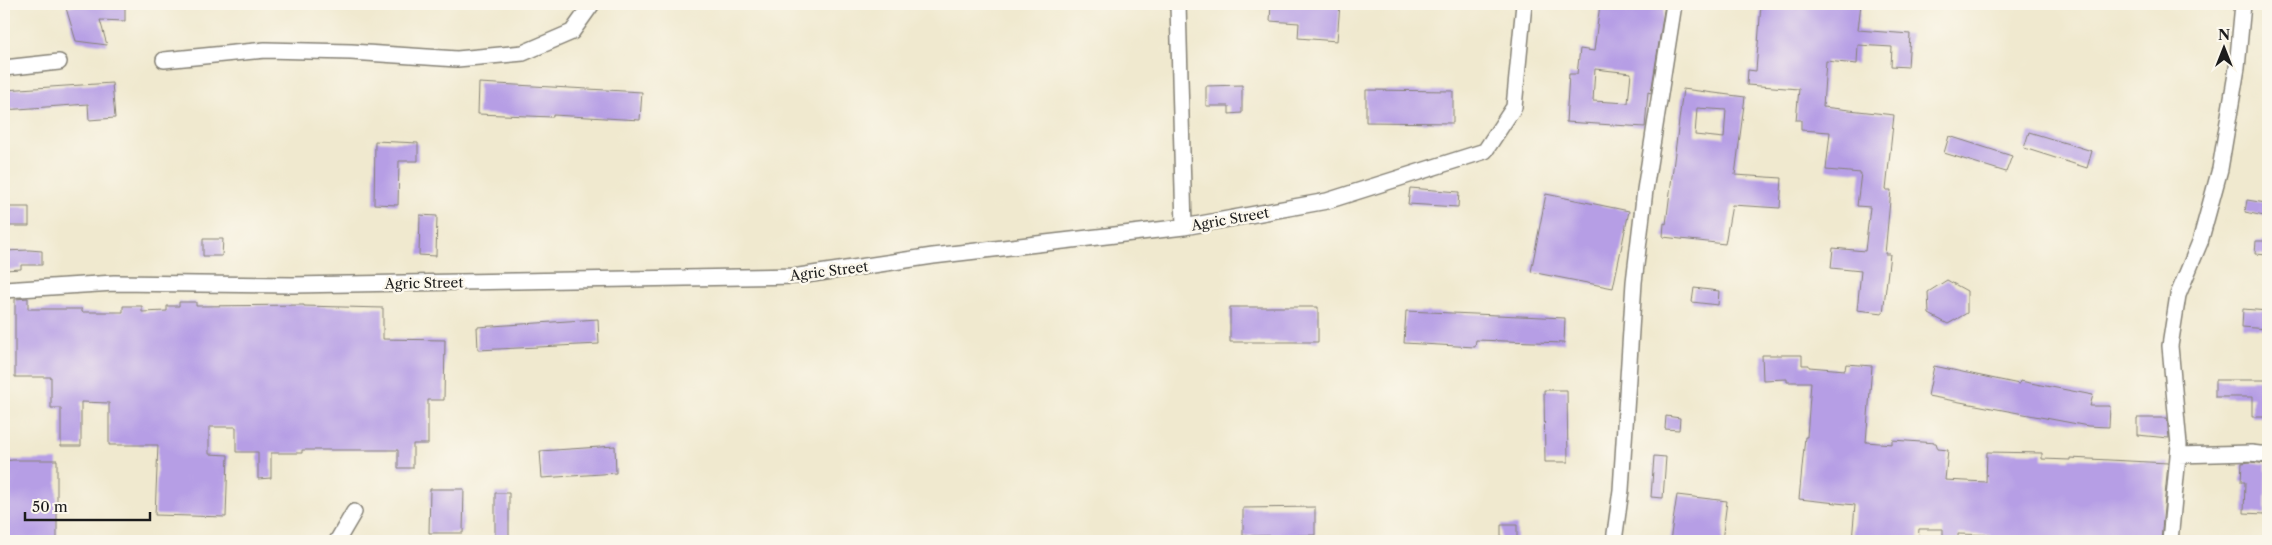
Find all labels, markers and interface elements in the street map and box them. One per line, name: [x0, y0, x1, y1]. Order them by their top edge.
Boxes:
north arrow: [2200, 22, 2250, 72]
text: N: [2218, 26, 2230, 44]
street label: Agric Street: [1189, 203, 1270, 235]
street label: Agric Street: [788, 257, 869, 285]
street label: Agric Street: [384, 273, 464, 293]
scale bar: [25, 490, 150, 522]
text: 50 m: [32, 497, 68, 516]

